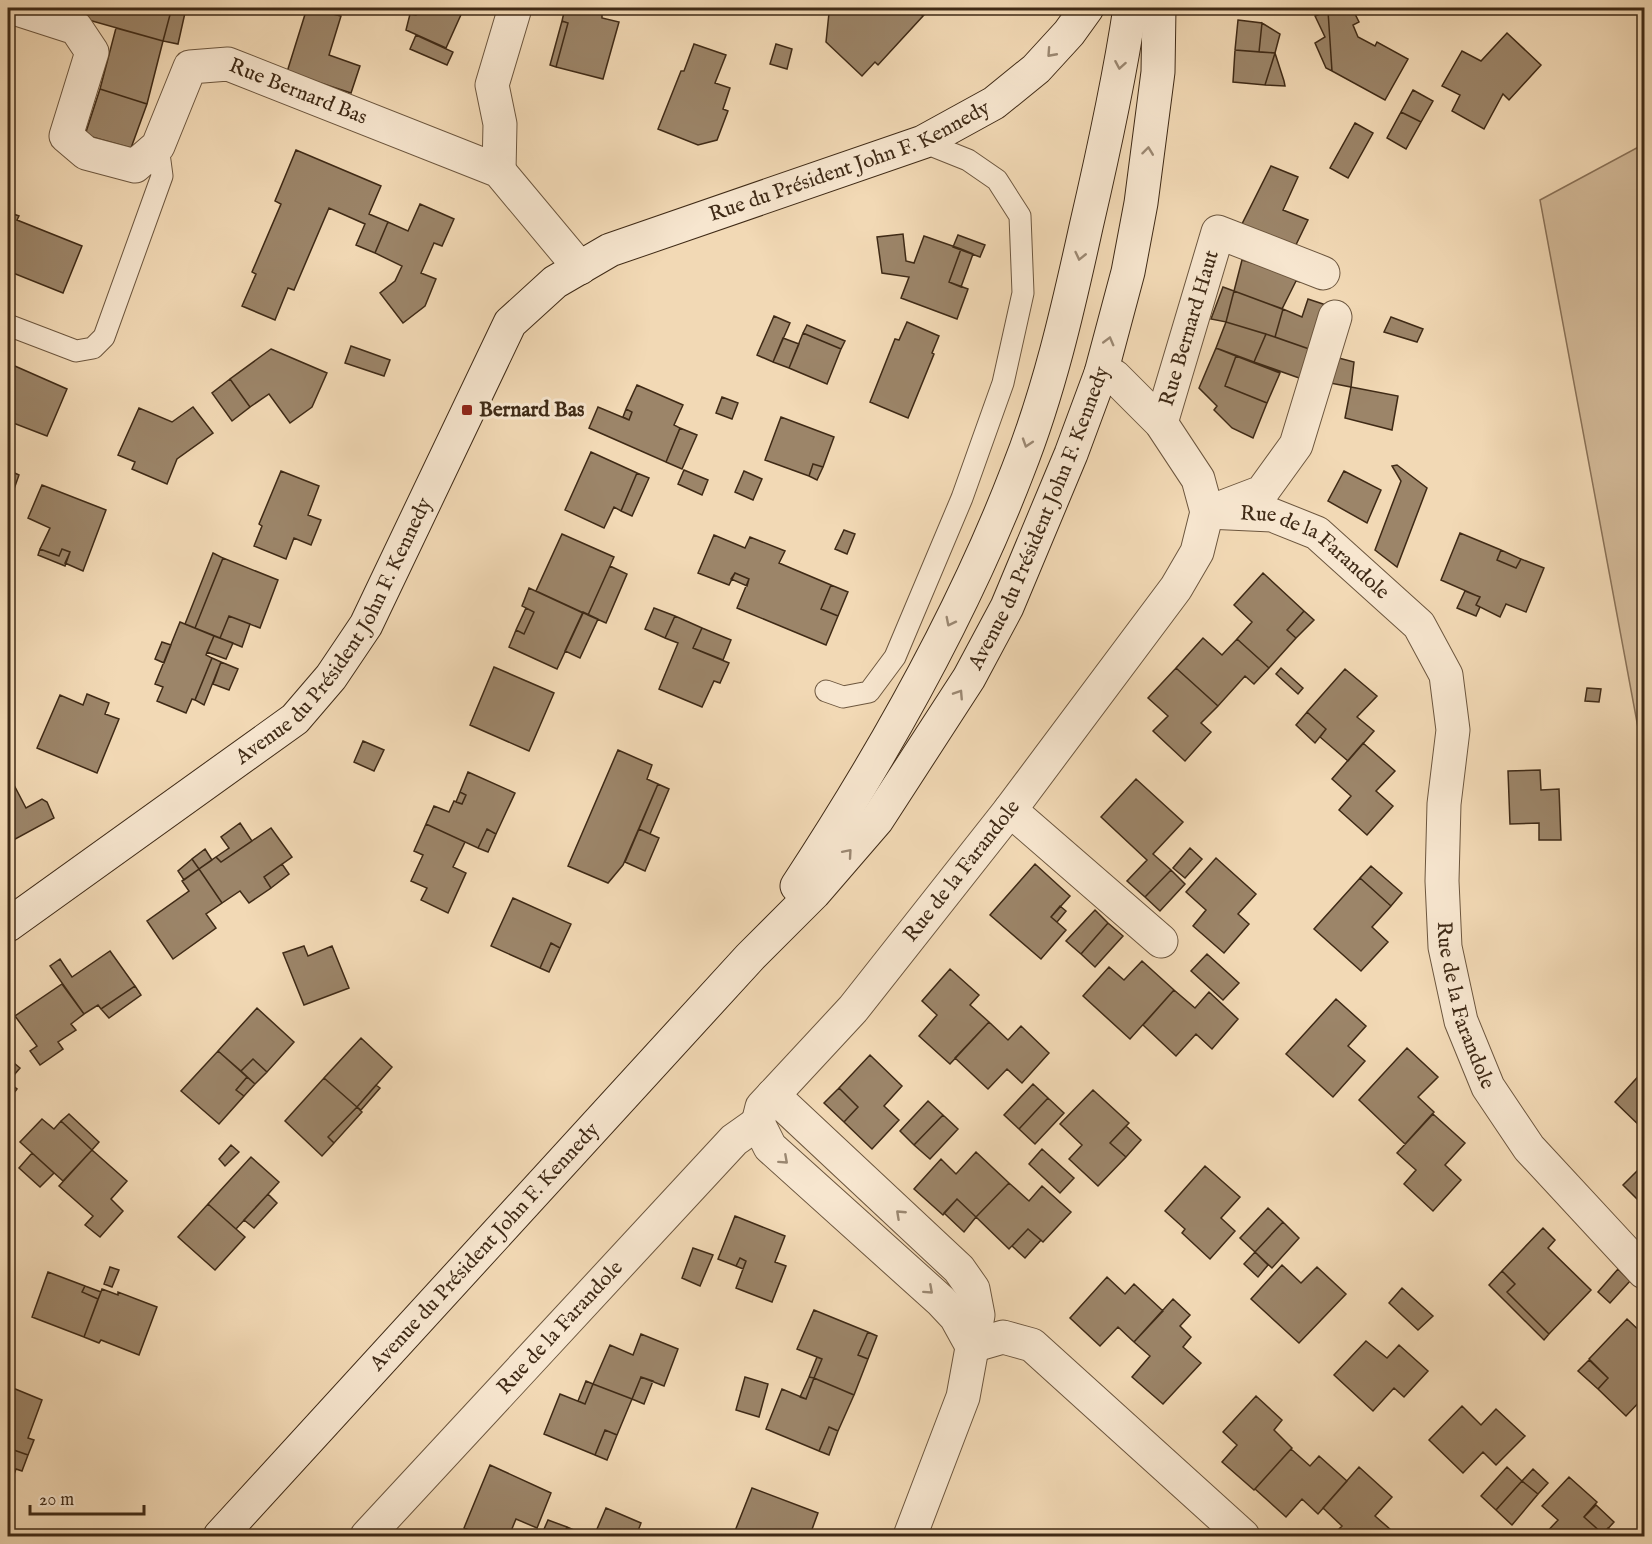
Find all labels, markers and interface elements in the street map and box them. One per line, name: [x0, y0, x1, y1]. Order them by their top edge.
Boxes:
one-way arrow: [1047, 46, 1058, 57]
street label: Rue Bernard Bas: [225, 52, 371, 131]
one-way arrow: [1115, 61, 1127, 70]
street label: Rue du Président John F. Kennedy: [706, 94, 995, 228]
one-way arrow: [1141, 146, 1154, 155]
street label: Rue Bernard Haut: [1153, 247, 1225, 409]
one-way arrow: [1074, 251, 1087, 261]
one-way arrow: [1102, 337, 1115, 347]
street label: Avenue du Président John F. Kennedy: [962, 363, 1116, 675]
place label: Bernard Bas: [479, 397, 584, 424]
marker: Bernard Bas: [460, 403, 474, 417]
one-way arrow: [1022, 437, 1034, 448]
street label: Avenue du Président John F. Kennedy: [229, 493, 439, 771]
street label: Rue de la Farandole: [1239, 500, 1396, 606]
one-way arrow: [946, 616, 957, 627]
one-way arrow: [952, 690, 963, 701]
street label: Rue de la Farandole: [897, 794, 1027, 948]
one-way arrow: [841, 850, 852, 860]
street label: Rue de la Farandole: [1430, 921, 1501, 1093]
street label: Avenue du Président John F. Kennedy: [363, 1116, 606, 1378]
one-way arrow: [777, 1153, 788, 1164]
one-way arrow: [896, 1210, 907, 1221]
street label: Rue de la Farandole: [491, 1255, 629, 1401]
one-way arrow: [923, 1283, 933, 1294]
scale bar: [30, 1478, 144, 1516]
text: 20 m: [39, 1489, 74, 1512]

